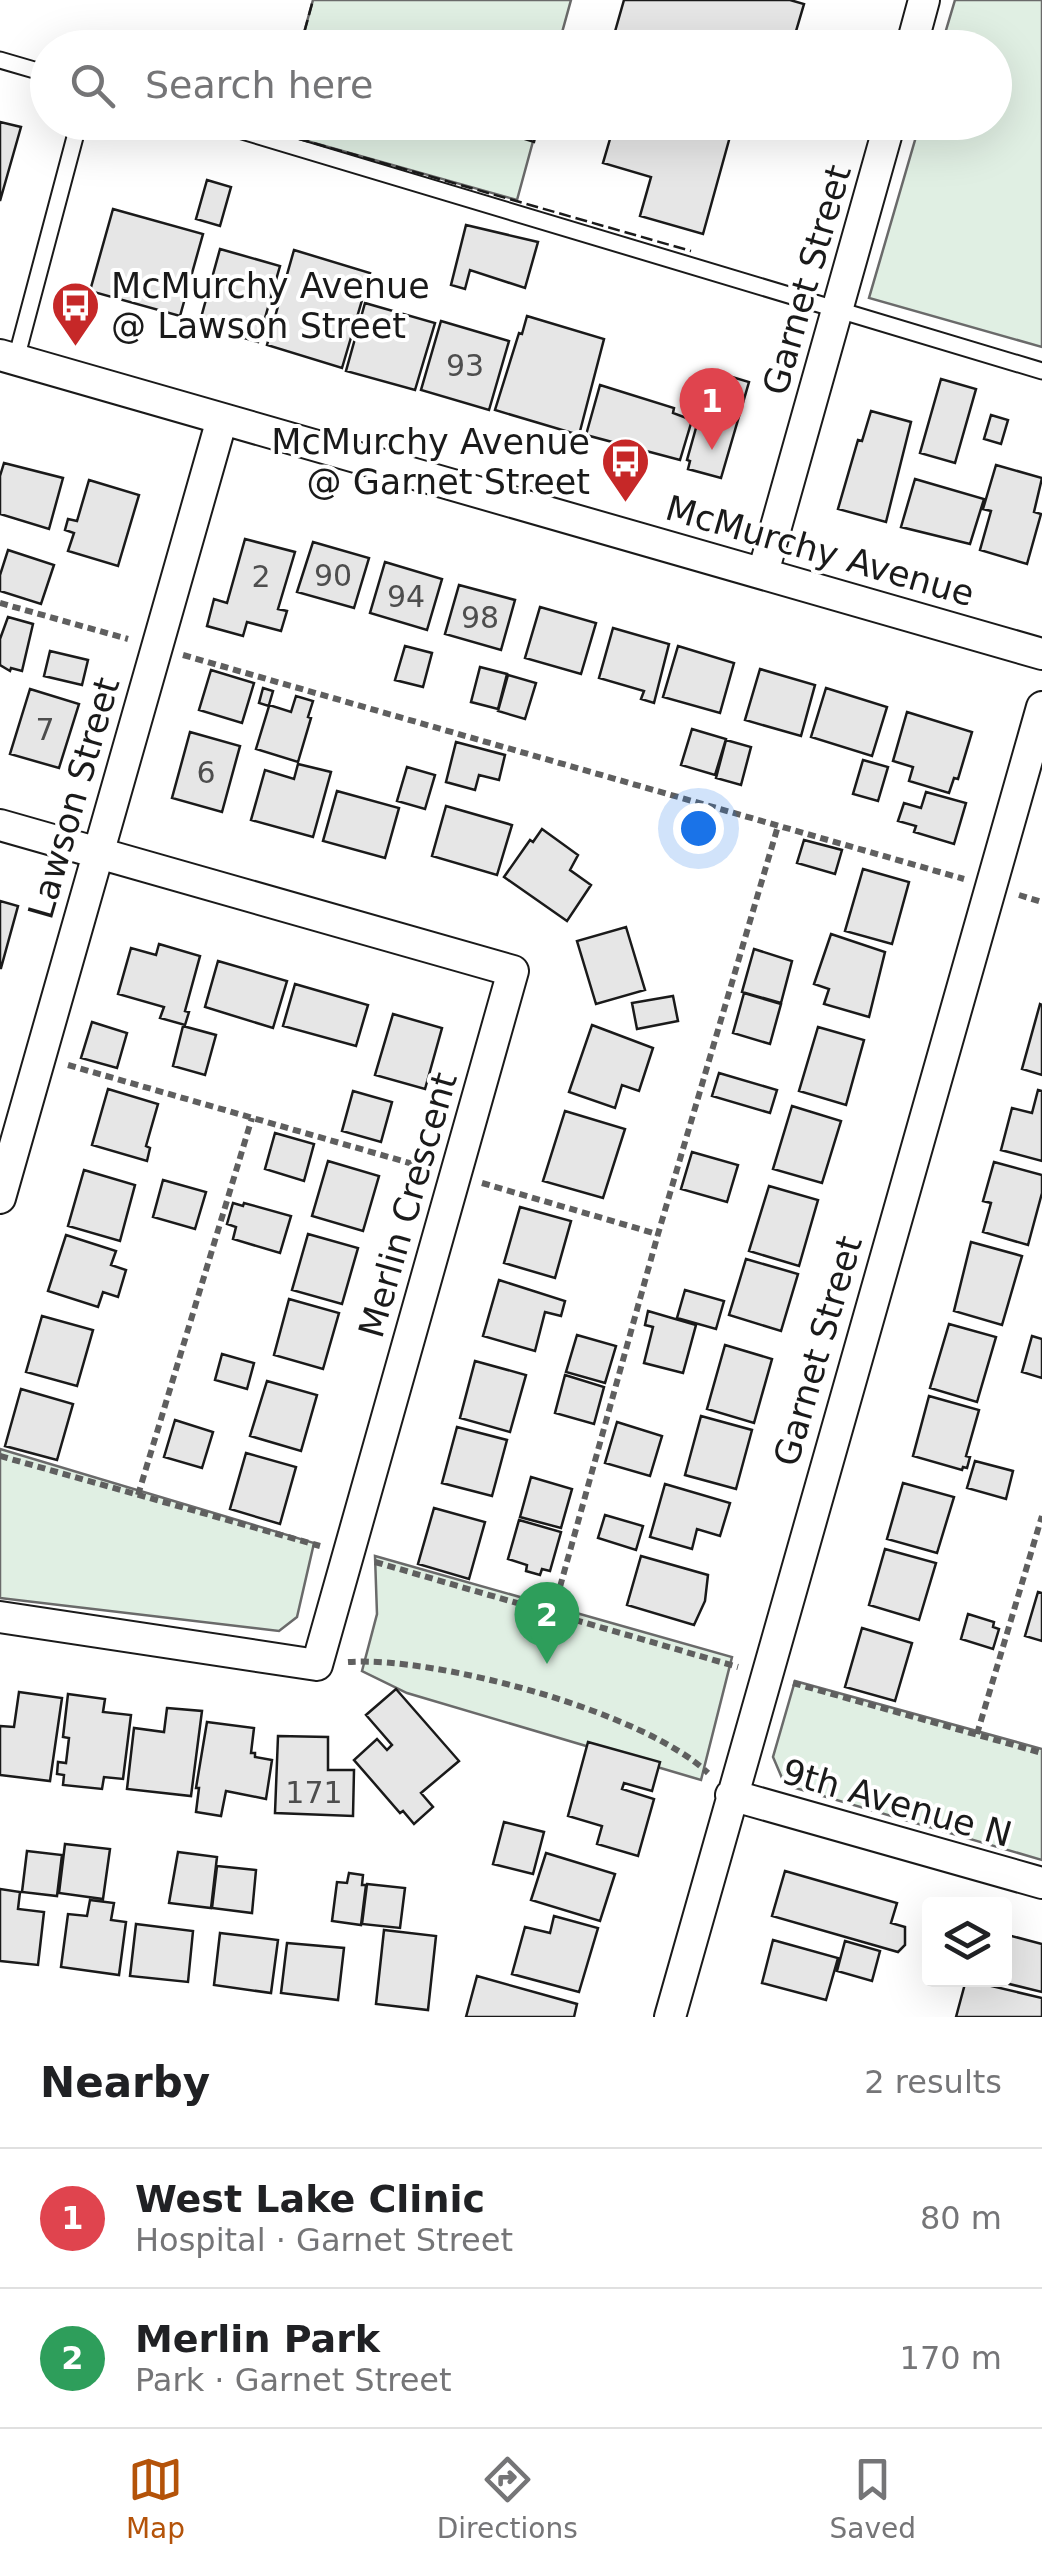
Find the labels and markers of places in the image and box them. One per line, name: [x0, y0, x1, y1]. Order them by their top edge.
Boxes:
place label: McMurchy Avenue @ Lawson Street: [111, 266, 430, 346]
bus stop icon: McMurchy Avenue @ Lawson Street: [50, 280, 102, 348]
pin: 1: [680, 368, 744, 450]
place label: McMurchy Avenue @ Garnet Street: [271, 422, 590, 502]
bus stop icon: McMurchy Avenue @ Garnet Street: [599, 436, 651, 504]
pin: 2: [514, 1582, 580, 1664]

